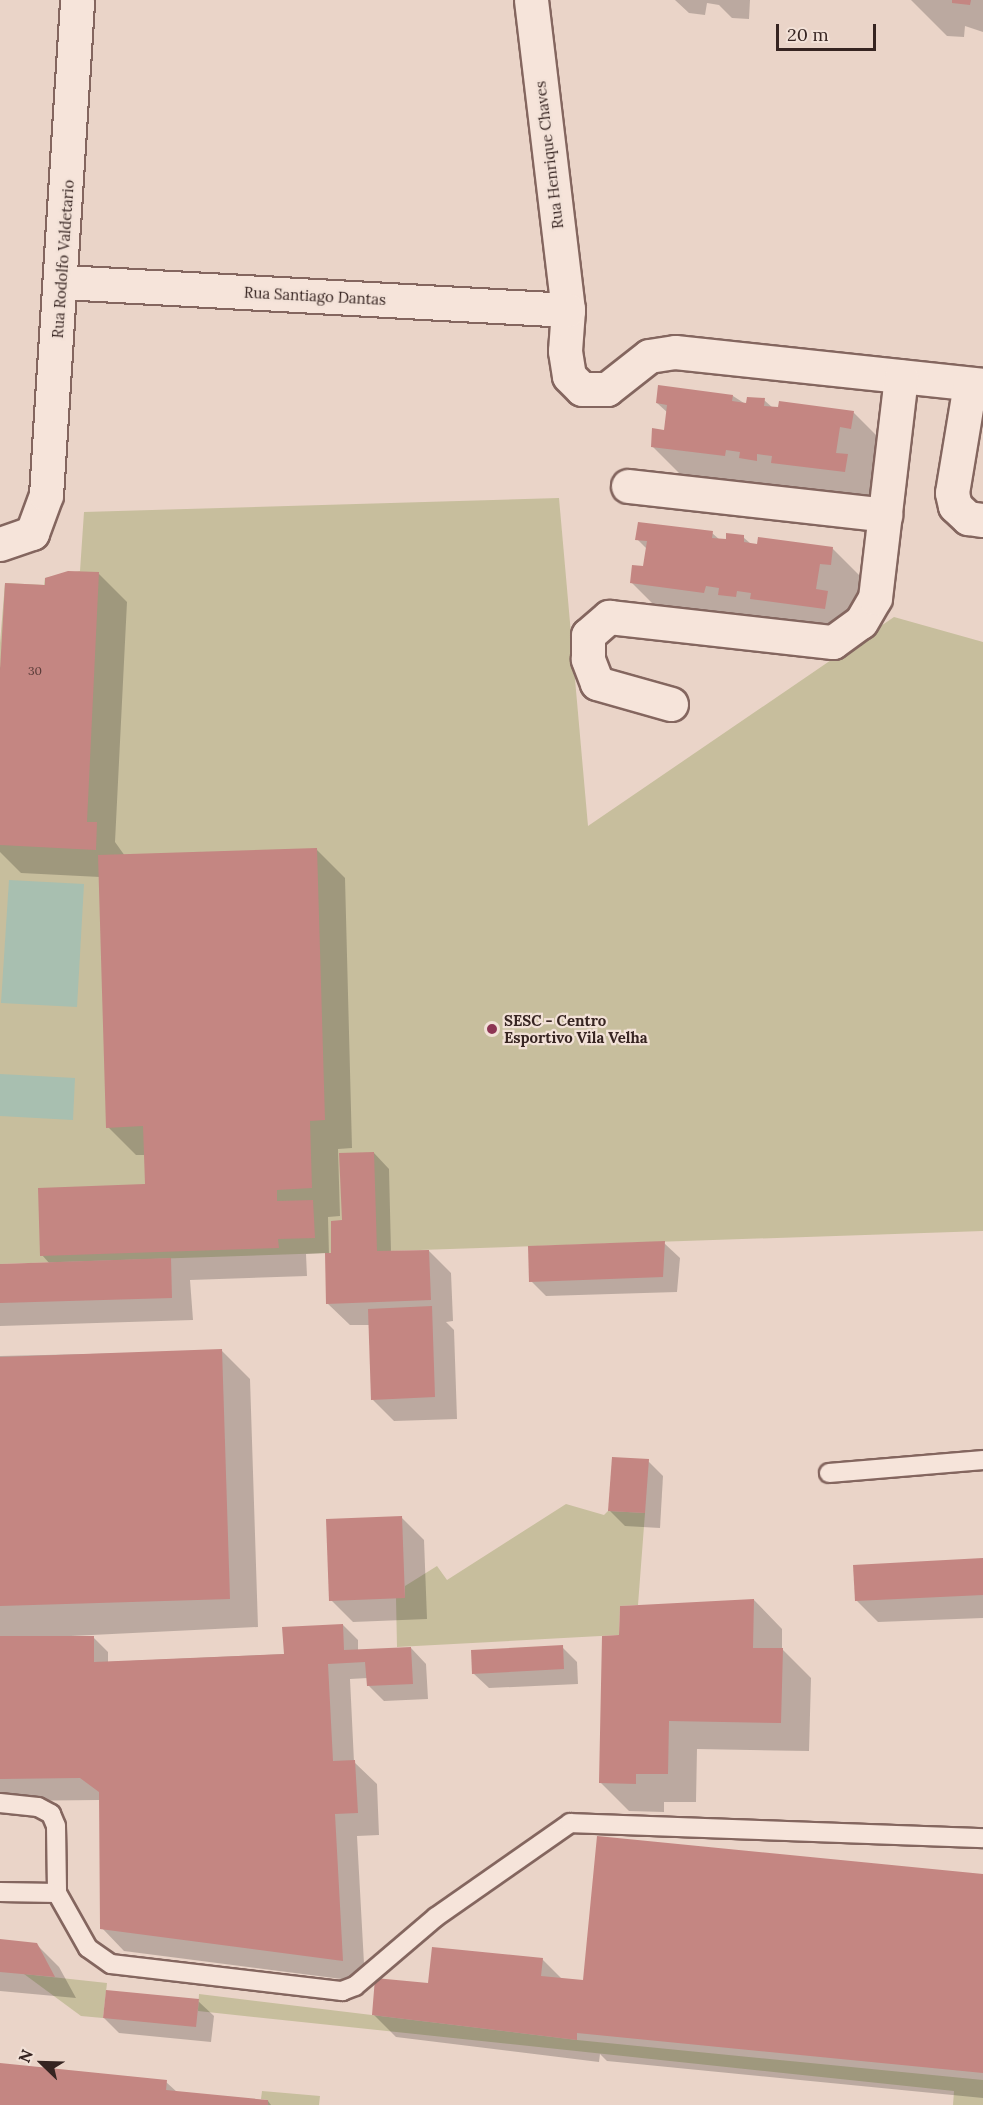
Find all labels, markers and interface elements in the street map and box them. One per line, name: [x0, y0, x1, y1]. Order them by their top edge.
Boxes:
scale bar: [779, 12, 880, 50]
text: 20 m: [787, 23, 829, 46]
street label: Rua Henrique Chaves: [531, 80, 567, 230]
street label: Rua Rodolfo Valdetario: [48, 179, 78, 339]
street label: Rua Santiago Dantas: [243, 283, 387, 309]
house number: 30: [28, 664, 42, 678]
place label: SESC - Centro Esportivo Vila Velha: [504, 1011, 648, 1046]
marker: SESC - Centro Esportivo Vila Velha: [485, 1022, 499, 1036]
north arrow: [12, 2033, 72, 2093]
text: N: [14, 2046, 37, 2066]

